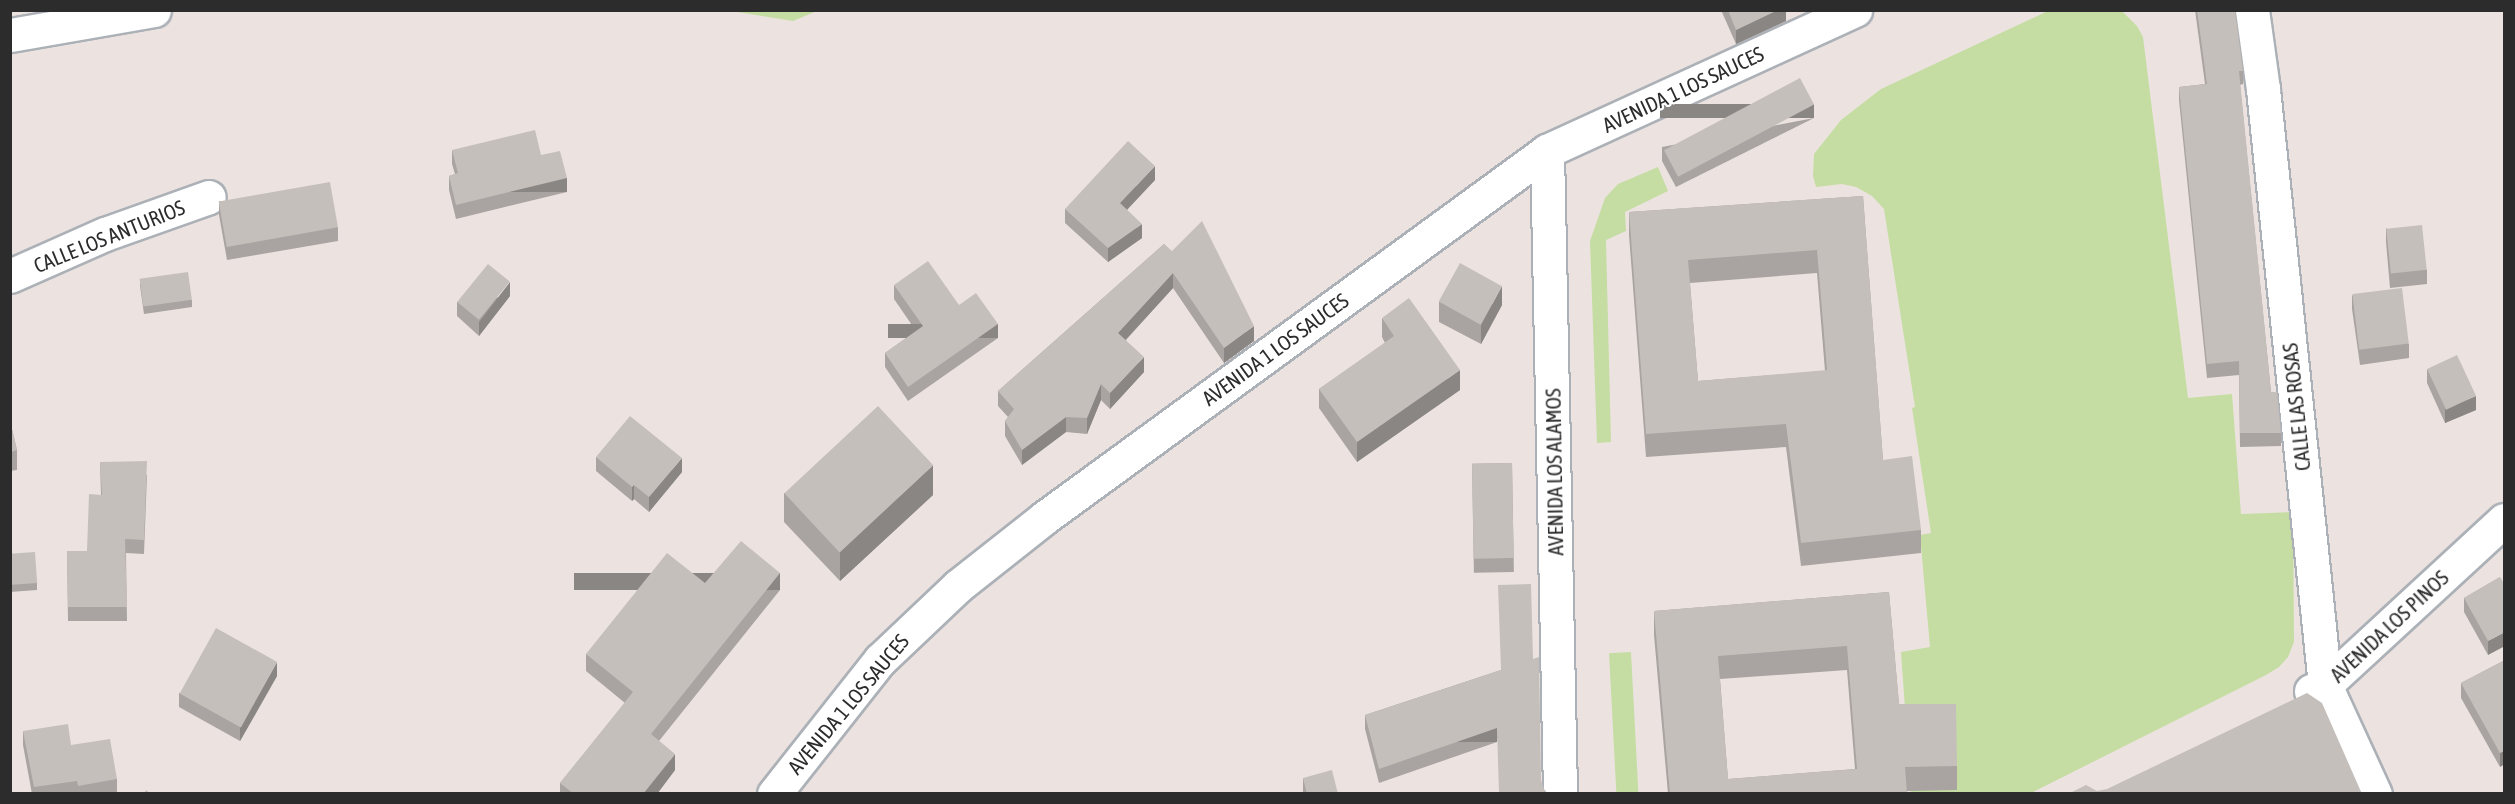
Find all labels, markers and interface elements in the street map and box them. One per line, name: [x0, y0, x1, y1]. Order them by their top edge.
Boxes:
street label: AVENIDA 1 LOS SAUCES: [1598, 41, 1768, 137]
street label: CALLE LOS ANTURIOS: [30, 194, 188, 278]
street label: AVENIDA 1 LOS SAUCES: [1197, 287, 1353, 411]
street label: CALLE LAS ROSAS: [2277, 342, 2315, 472]
street label: AVENIDA LOS ALAMOS: [1540, 388, 1568, 556]
street label: AVENIDA LOS PINOS: [2325, 565, 2453, 687]
street label: AVENIDA 1 LOS SAUCES: [782, 629, 914, 779]

